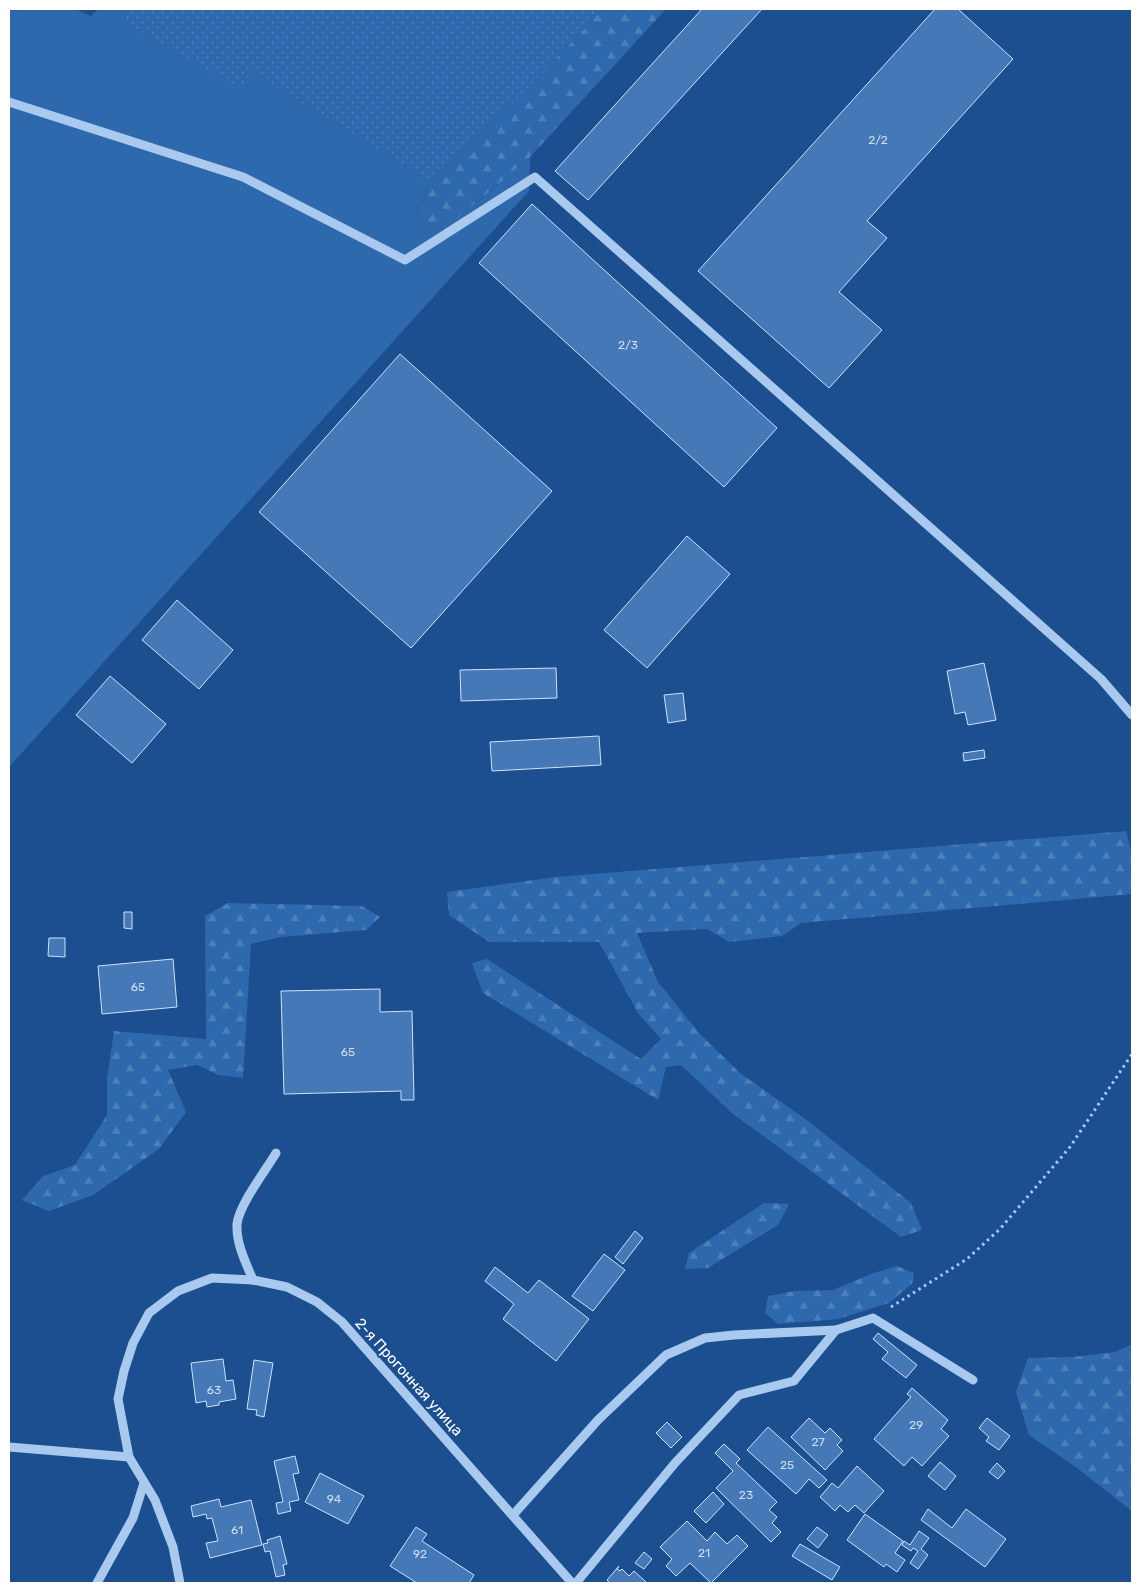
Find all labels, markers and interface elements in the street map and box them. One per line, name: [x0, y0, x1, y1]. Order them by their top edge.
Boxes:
house number: 2/2: [868, 133, 888, 147]
house number: 2/3: [618, 338, 638, 352]
house number: 65: [131, 980, 145, 994]
house number: 65: [341, 1045, 355, 1059]
street label: 2-я Прогонная улица: [351, 1314, 467, 1440]
house number: 63: [207, 1383, 221, 1397]
house number: 29: [909, 1418, 923, 1432]
house number: 27: [811, 1435, 825, 1449]
house number: 25: [780, 1458, 794, 1472]
house number: 23: [739, 1488, 753, 1502]
house number: 94: [327, 1492, 342, 1506]
house number: 61: [231, 1523, 243, 1537]
house number: 21: [698, 1546, 710, 1560]
house number: 92: [413, 1547, 427, 1561]

